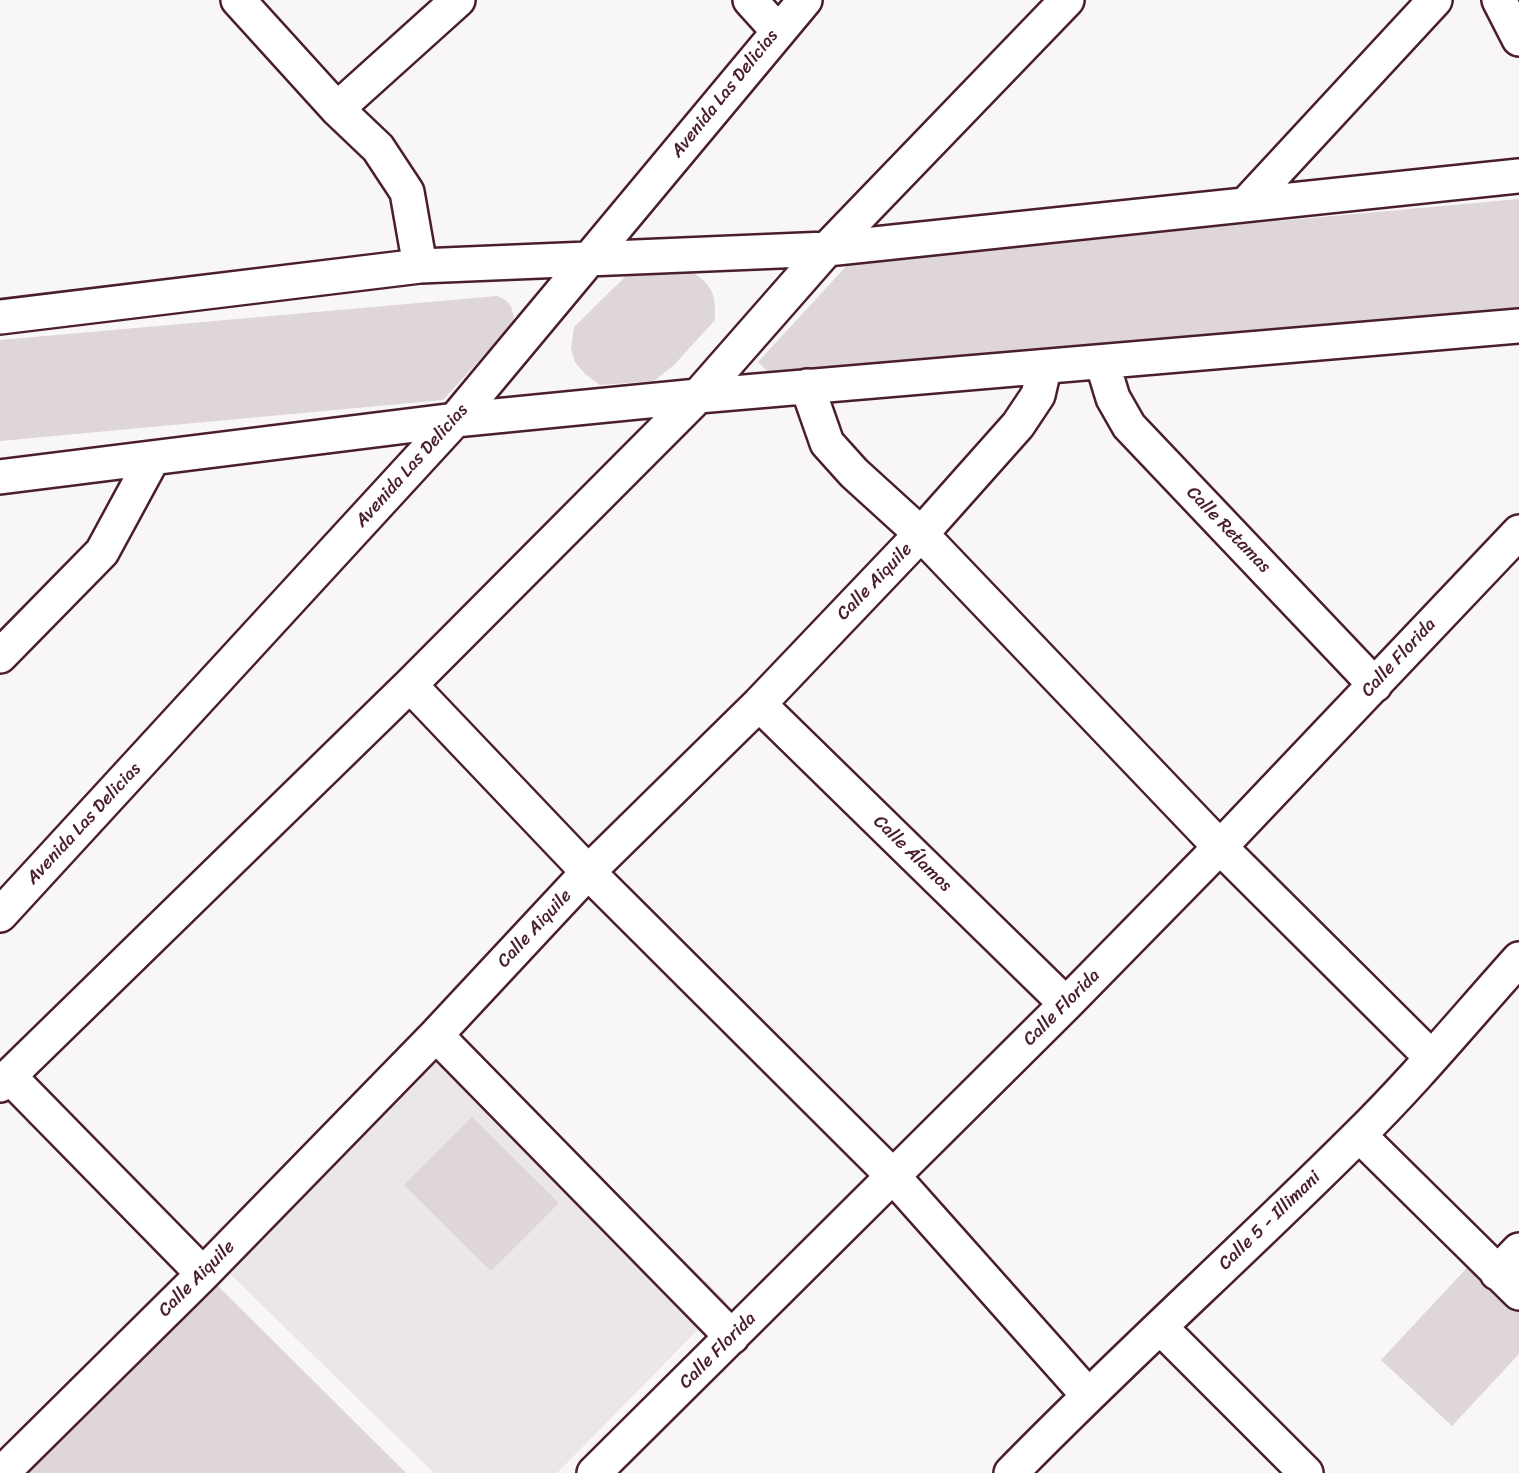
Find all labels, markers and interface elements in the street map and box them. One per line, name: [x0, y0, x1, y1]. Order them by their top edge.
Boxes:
street label: Avenida Las Delicias: [667, 26, 783, 162]
street label: Avenida Las Delicias: [351, 400, 473, 532]
street label: Calle Retamas: [1181, 482, 1275, 578]
street label: Calle Aiquile: [833, 539, 917, 625]
street label: Calle Florida: [1357, 614, 1441, 702]
street label: Avenida Las Delicias: [22, 759, 146, 889]
street label: Calle Álamos: [868, 811, 956, 897]
street label: Calle Aiquile: [493, 885, 577, 973]
street label: Calle Florida: [1019, 965, 1105, 1051]
street label: Calle 5 - Illimani: [1215, 1167, 1325, 1275]
street label: Calle Aiquile: [154, 1236, 240, 1322]
street label: Calle Florida: [675, 1308, 761, 1394]

